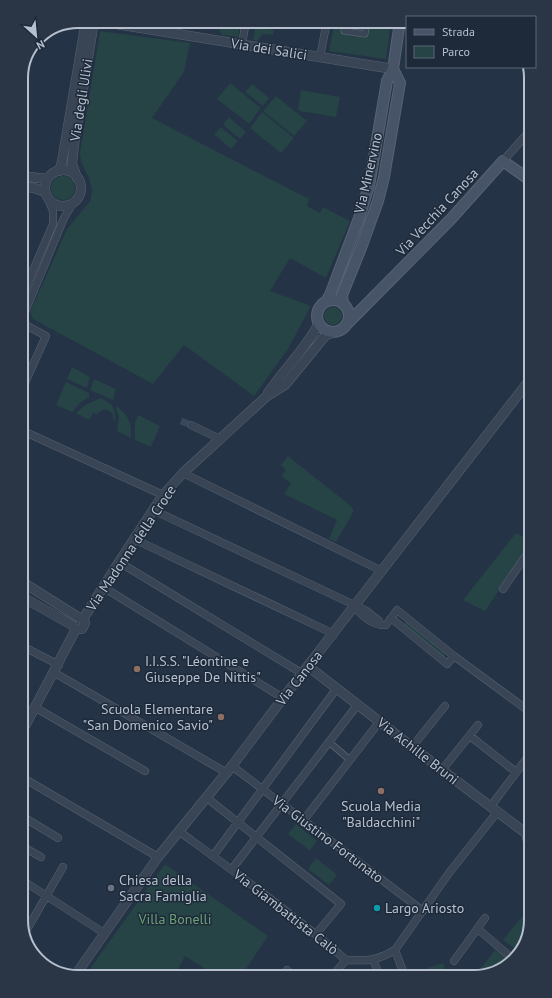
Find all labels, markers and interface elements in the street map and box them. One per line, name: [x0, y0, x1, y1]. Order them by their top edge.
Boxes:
north arrow: [16, 16, 56, 56]
legend: [406, 16, 536, 68]
text: Strada: [442, 24, 475, 39]
street label: Via dei Salici: [229, 34, 308, 64]
text: N: [34, 37, 47, 53]
text: Parco: [442, 44, 470, 59]
street label: Via degli Ulivi: [65, 57, 96, 144]
street label: Via Minervino: [350, 131, 386, 216]
street label: Via Vecchia Canosa: [391, 164, 482, 260]
street label: Via Madonna della Croce: [82, 482, 180, 615]
street label: Via Canosa: [271, 647, 326, 710]
place label: I.I.S.S. "Léontine e Giuseppe De Nittis": [145, 652, 261, 686]
marker: I.I.S.S. "Léontine e Giuseppe De Nittis": [132, 664, 142, 674]
place label: Scuola Elementare "San Domenico Savio": [82, 700, 213, 734]
marker: Scuola Elementare "San Domenico Savio": [216, 712, 226, 722]
street label: Via Achille Bruni: [373, 713, 462, 788]
marker: Scuola Media "Baldacchini": [376, 786, 386, 796]
street label: Via Giustino Fortunato: [268, 791, 387, 887]
place label: Scuola Media "Baldacchini": [341, 797, 421, 831]
street label: Via Giambattista Calò: [229, 865, 342, 959]
place label: Chiesa della Sacra Famiglia: [119, 871, 207, 905]
marker: Chiesa della Sacra Famiglia: [106, 883, 116, 893]
place label: Largo Ariosto: [385, 899, 464, 917]
marker: Largo Ariosto: [372, 903, 382, 913]
park label: Villa Bonelli: [138, 910, 211, 928]

